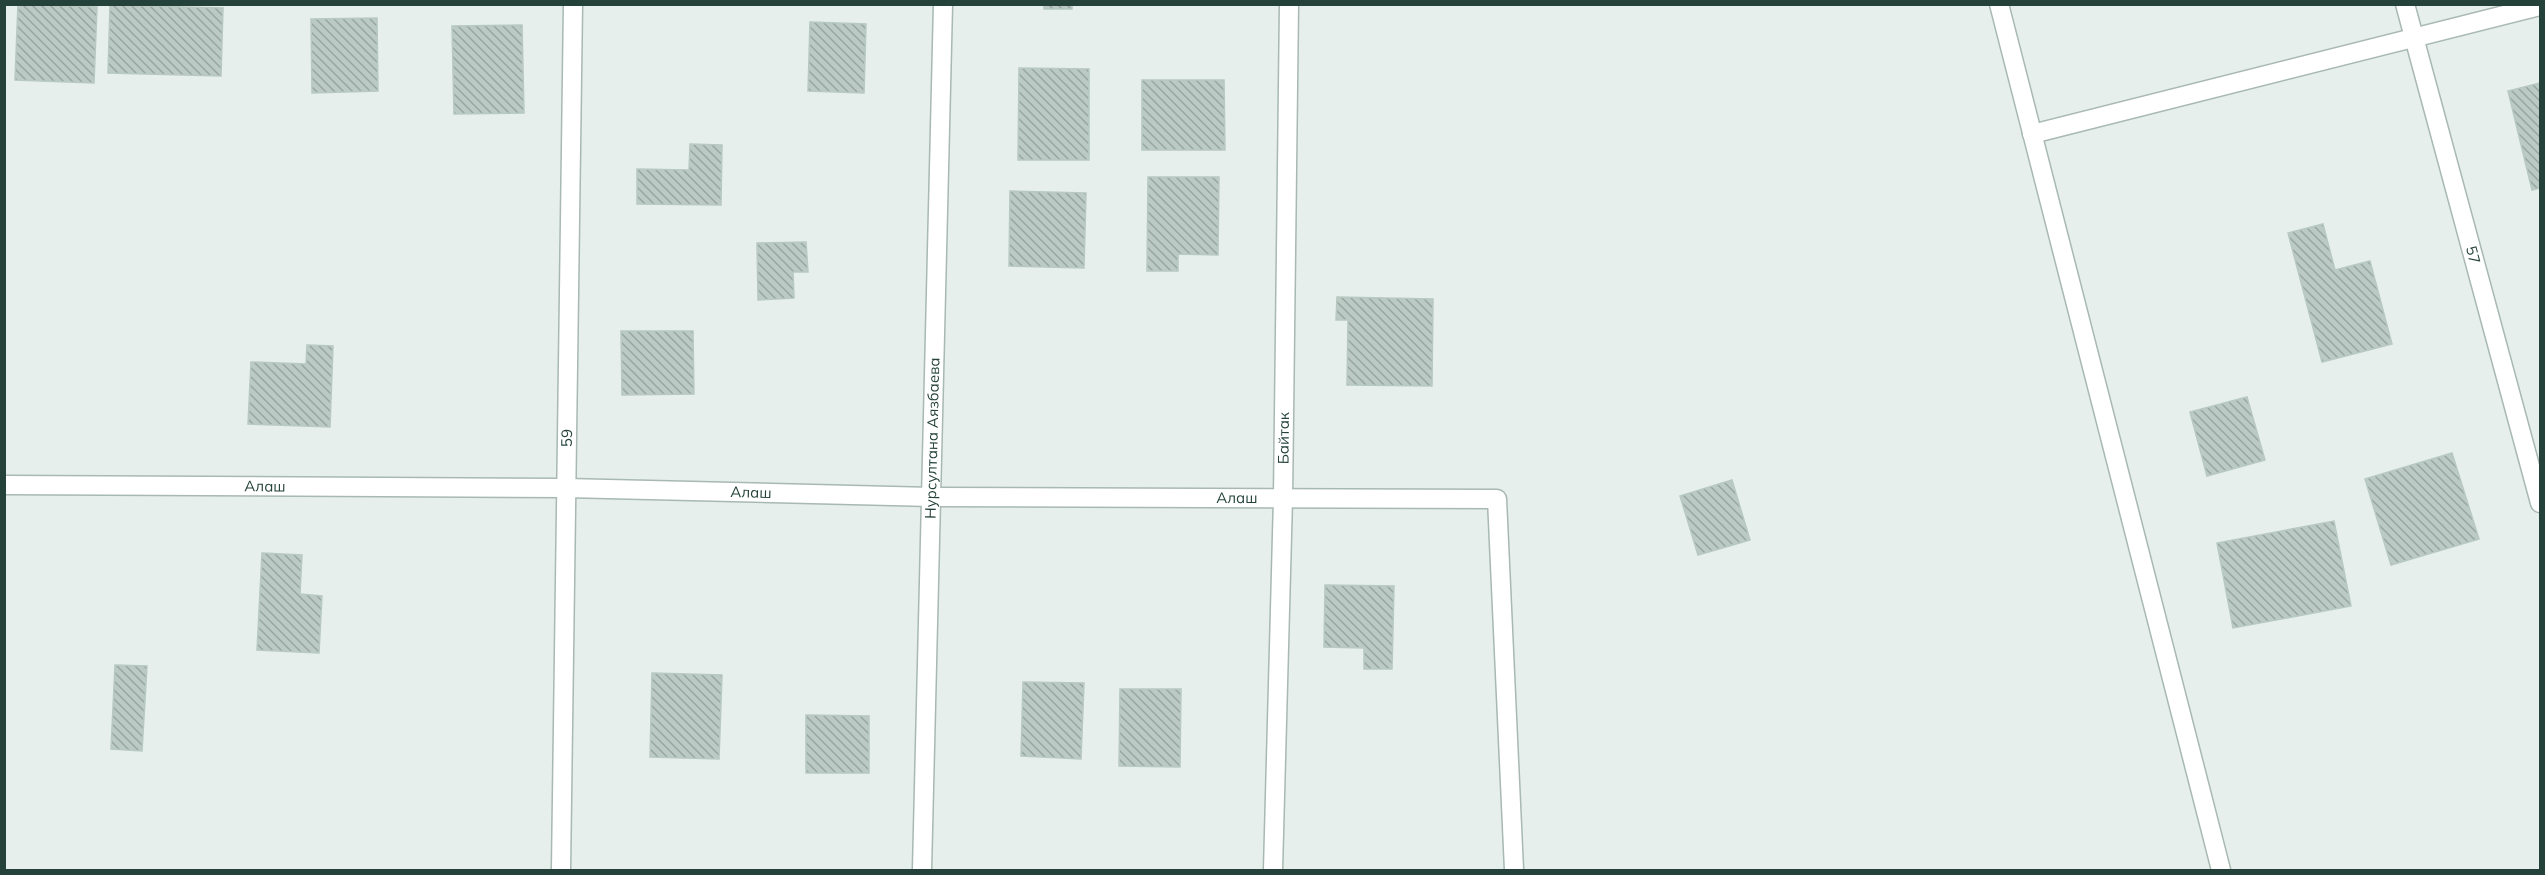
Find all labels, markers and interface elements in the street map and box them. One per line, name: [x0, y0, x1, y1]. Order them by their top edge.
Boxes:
street label: 57: [2462, 244, 2485, 266]
street label: Нурсултана Аязбаева: [921, 357, 943, 519]
street label: Байтак: [1273, 411, 1293, 464]
street label: 59: [557, 429, 576, 447]
street label: Алаш: [244, 476, 286, 496]
street label: Алаш: [730, 482, 772, 502]
street label: Алаш: [1216, 488, 1258, 507]

